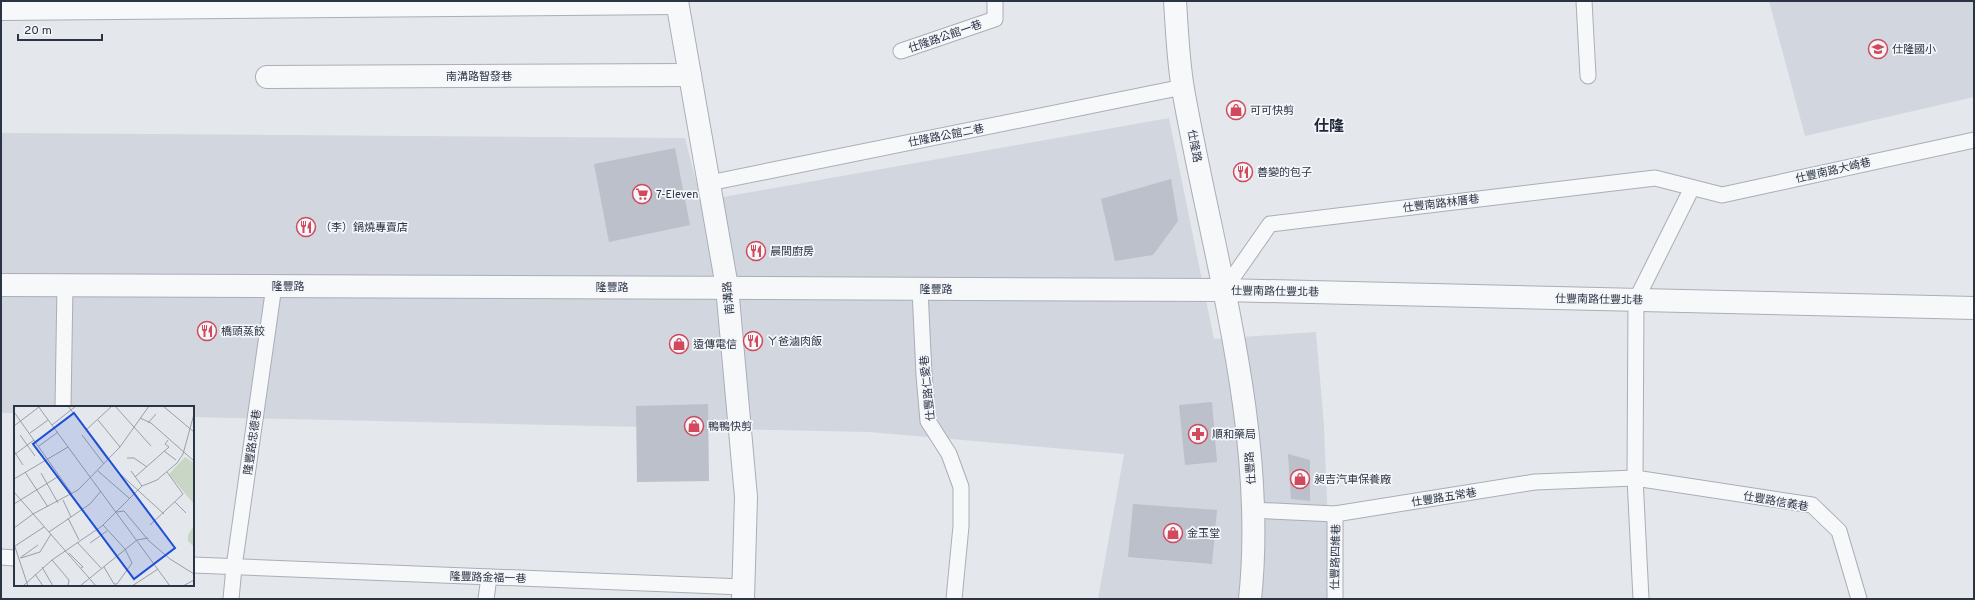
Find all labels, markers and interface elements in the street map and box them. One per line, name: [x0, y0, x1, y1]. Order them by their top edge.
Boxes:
scale bar: [18, 16, 102, 42]
street label: 仕隆路公館一巷: [907, 18, 984, 56]
text: 20 m: [24, 23, 52, 39]
school or university icon: 仕隆國小: [1867, 38, 1889, 60]
place label: 仕隆國小: [1892, 43, 1936, 57]
street label: 南溝路智發巷: [446, 70, 512, 84]
shop icon: 可可快剪: [1225, 99, 1247, 121]
place label: 可可快剪: [1250, 104, 1294, 118]
district label: 仕隆: [1314, 117, 1344, 137]
street label: 仕隆路公館二巷: [907, 122, 985, 150]
street label: 仕隆路: [1184, 129, 1204, 164]
street label: 仕豐南路大崎巷: [1794, 155, 1872, 186]
restaurant icon: 善變的包子: [1232, 161, 1254, 183]
place label: 善變的包子: [1257, 166, 1312, 180]
supermarket icon: 7-Eleven: [631, 183, 653, 205]
place label: 7-Eleven: [656, 188, 698, 202]
street label: 仕豐南路林厝巷: [1402, 192, 1480, 216]
restaurant icon: （李）鍋燒專賣店: [295, 216, 317, 238]
place label: （李）鍋燒專賣店: [320, 221, 408, 235]
restaurant icon: 晨間廚房: [745, 240, 767, 262]
place label: 晨間廚房: [770, 245, 814, 259]
street label: 隆豐路: [272, 280, 305, 294]
street label: 隆豐路: [596, 281, 629, 295]
street label: 南溝路: [720, 281, 738, 315]
street label: 隆豐路: [920, 283, 953, 297]
street label: 仕豐南路仕豐北巷: [1231, 284, 1319, 300]
street label: 仕豐南路仕豐北巷: [1555, 292, 1643, 308]
restaurant icon: 橋頭蒸餃: [196, 320, 218, 342]
place label: 橋頭蒸餃: [221, 325, 265, 339]
restaurant icon: ㄚ爸滷肉飯: [742, 330, 764, 352]
shop icon: 遠傳電信: [668, 333, 690, 355]
place label: ㄚ爸滷肉飯: [767, 335, 822, 349]
place label: 遠傳電信: [693, 338, 737, 352]
street label: 仕豐路仁愛巷: [918, 354, 938, 421]
inset map: [14, 406, 194, 586]
street label: 隆豐路忠德巷: [241, 408, 265, 476]
shop icon: 鴨鴨快剪: [683, 415, 705, 437]
place label: 鴨鴨快剪: [708, 420, 752, 434]
pharmacy icon: 順和藥局: [1187, 423, 1209, 445]
place label: 順和藥局: [1212, 428, 1256, 442]
street label: 仕豐路: [1243, 451, 1259, 485]
shop icon: 昶吉汽車保養廠: [1289, 468, 1311, 490]
place label: 昶吉汽車保養廠: [1314, 473, 1391, 487]
street label: 仕豐路五常巷: [1410, 486, 1478, 510]
street label: 仕豐路信義巷: [1742, 489, 1810, 515]
shop icon: 金玉堂: [1162, 522, 1184, 544]
street label: 仕豐路四維巷: [1328, 524, 1344, 590]
place label: 金玉堂: [1187, 527, 1220, 541]
street label: 隆豐路金福一巷: [449, 570, 527, 586]

